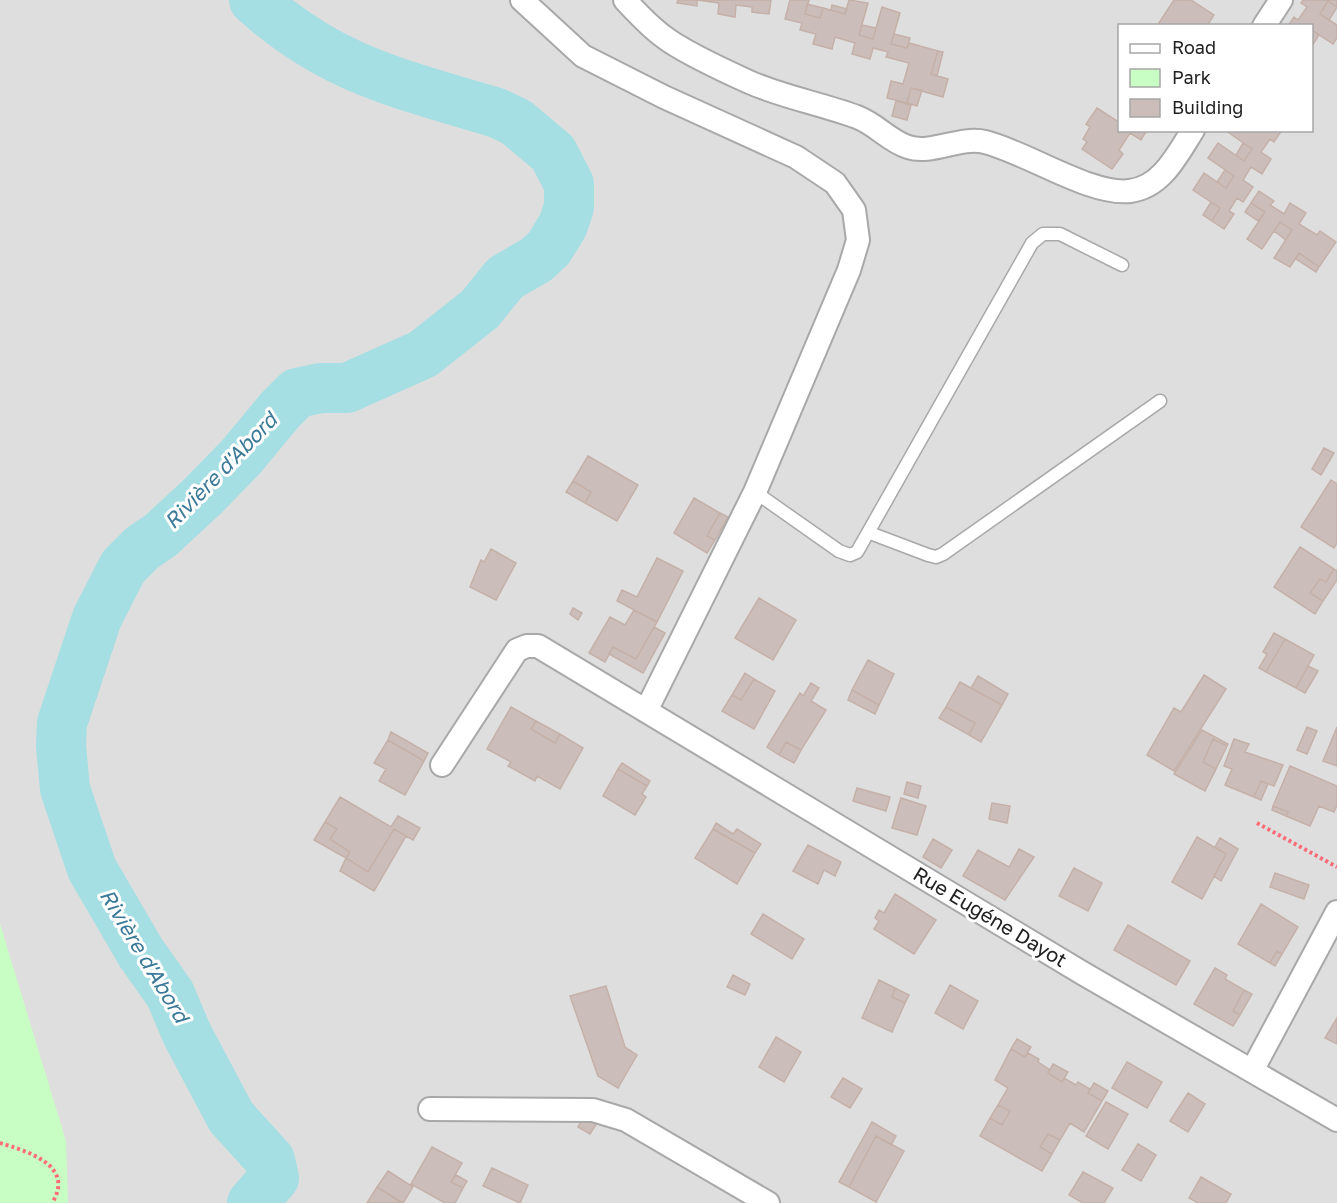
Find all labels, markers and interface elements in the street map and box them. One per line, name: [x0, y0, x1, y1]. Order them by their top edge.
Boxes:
legend: [1118, 24, 1313, 132]
text: Road: [1172, 36, 1216, 58]
text: Park: [1172, 66, 1211, 88]
text: Building: [1172, 96, 1243, 118]
water label: Rivière d'Abord: [158, 405, 284, 534]
street label: Rue Eugéne Dayot: [909, 861, 1072, 971]
water label: Rivière d'Abord: [95, 884, 196, 1029]

